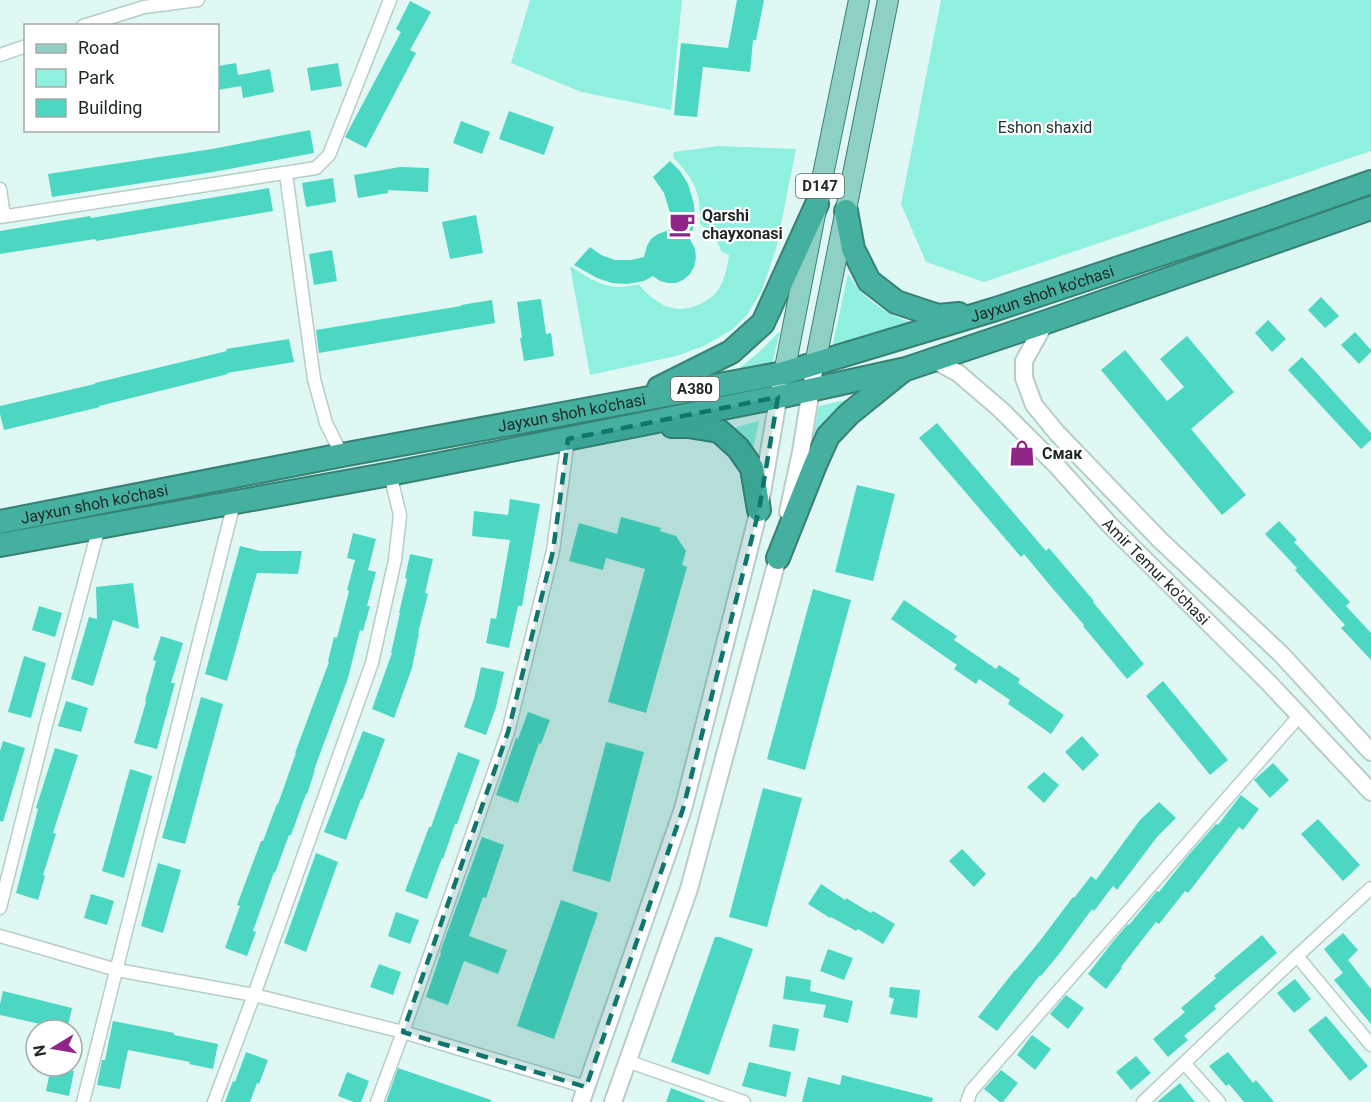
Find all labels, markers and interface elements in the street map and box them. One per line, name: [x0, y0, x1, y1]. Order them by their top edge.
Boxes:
legend: [24, 24, 219, 132]
text: Road: [78, 37, 119, 58]
text: Park: [78, 67, 115, 88]
text: Building: [78, 97, 142, 118]
park label: Eshon shaxid: [998, 118, 1092, 137]
road number: D147: [796, 174, 844, 198]
place label: Qarshi chayxonasi: [702, 206, 783, 243]
cafe icon: Qarshi chayxonasi: [667, 209, 697, 239]
street label: Jayxun shoh ko'chasi: [968, 261, 1116, 326]
road number: A380: [671, 377, 719, 401]
street label: Jayxun shoh ko'chasi: [496, 389, 647, 435]
shop icon: Смак: [1007, 438, 1037, 468]
place label: Смак: [1042, 444, 1083, 463]
street label: Jayxun shoh ko'chasi: [19, 480, 170, 527]
street label: Amir Temur ko'chasi: [1099, 514, 1214, 628]
north arrow: [24, 1018, 84, 1078]
text: N: [29, 1043, 50, 1058]

